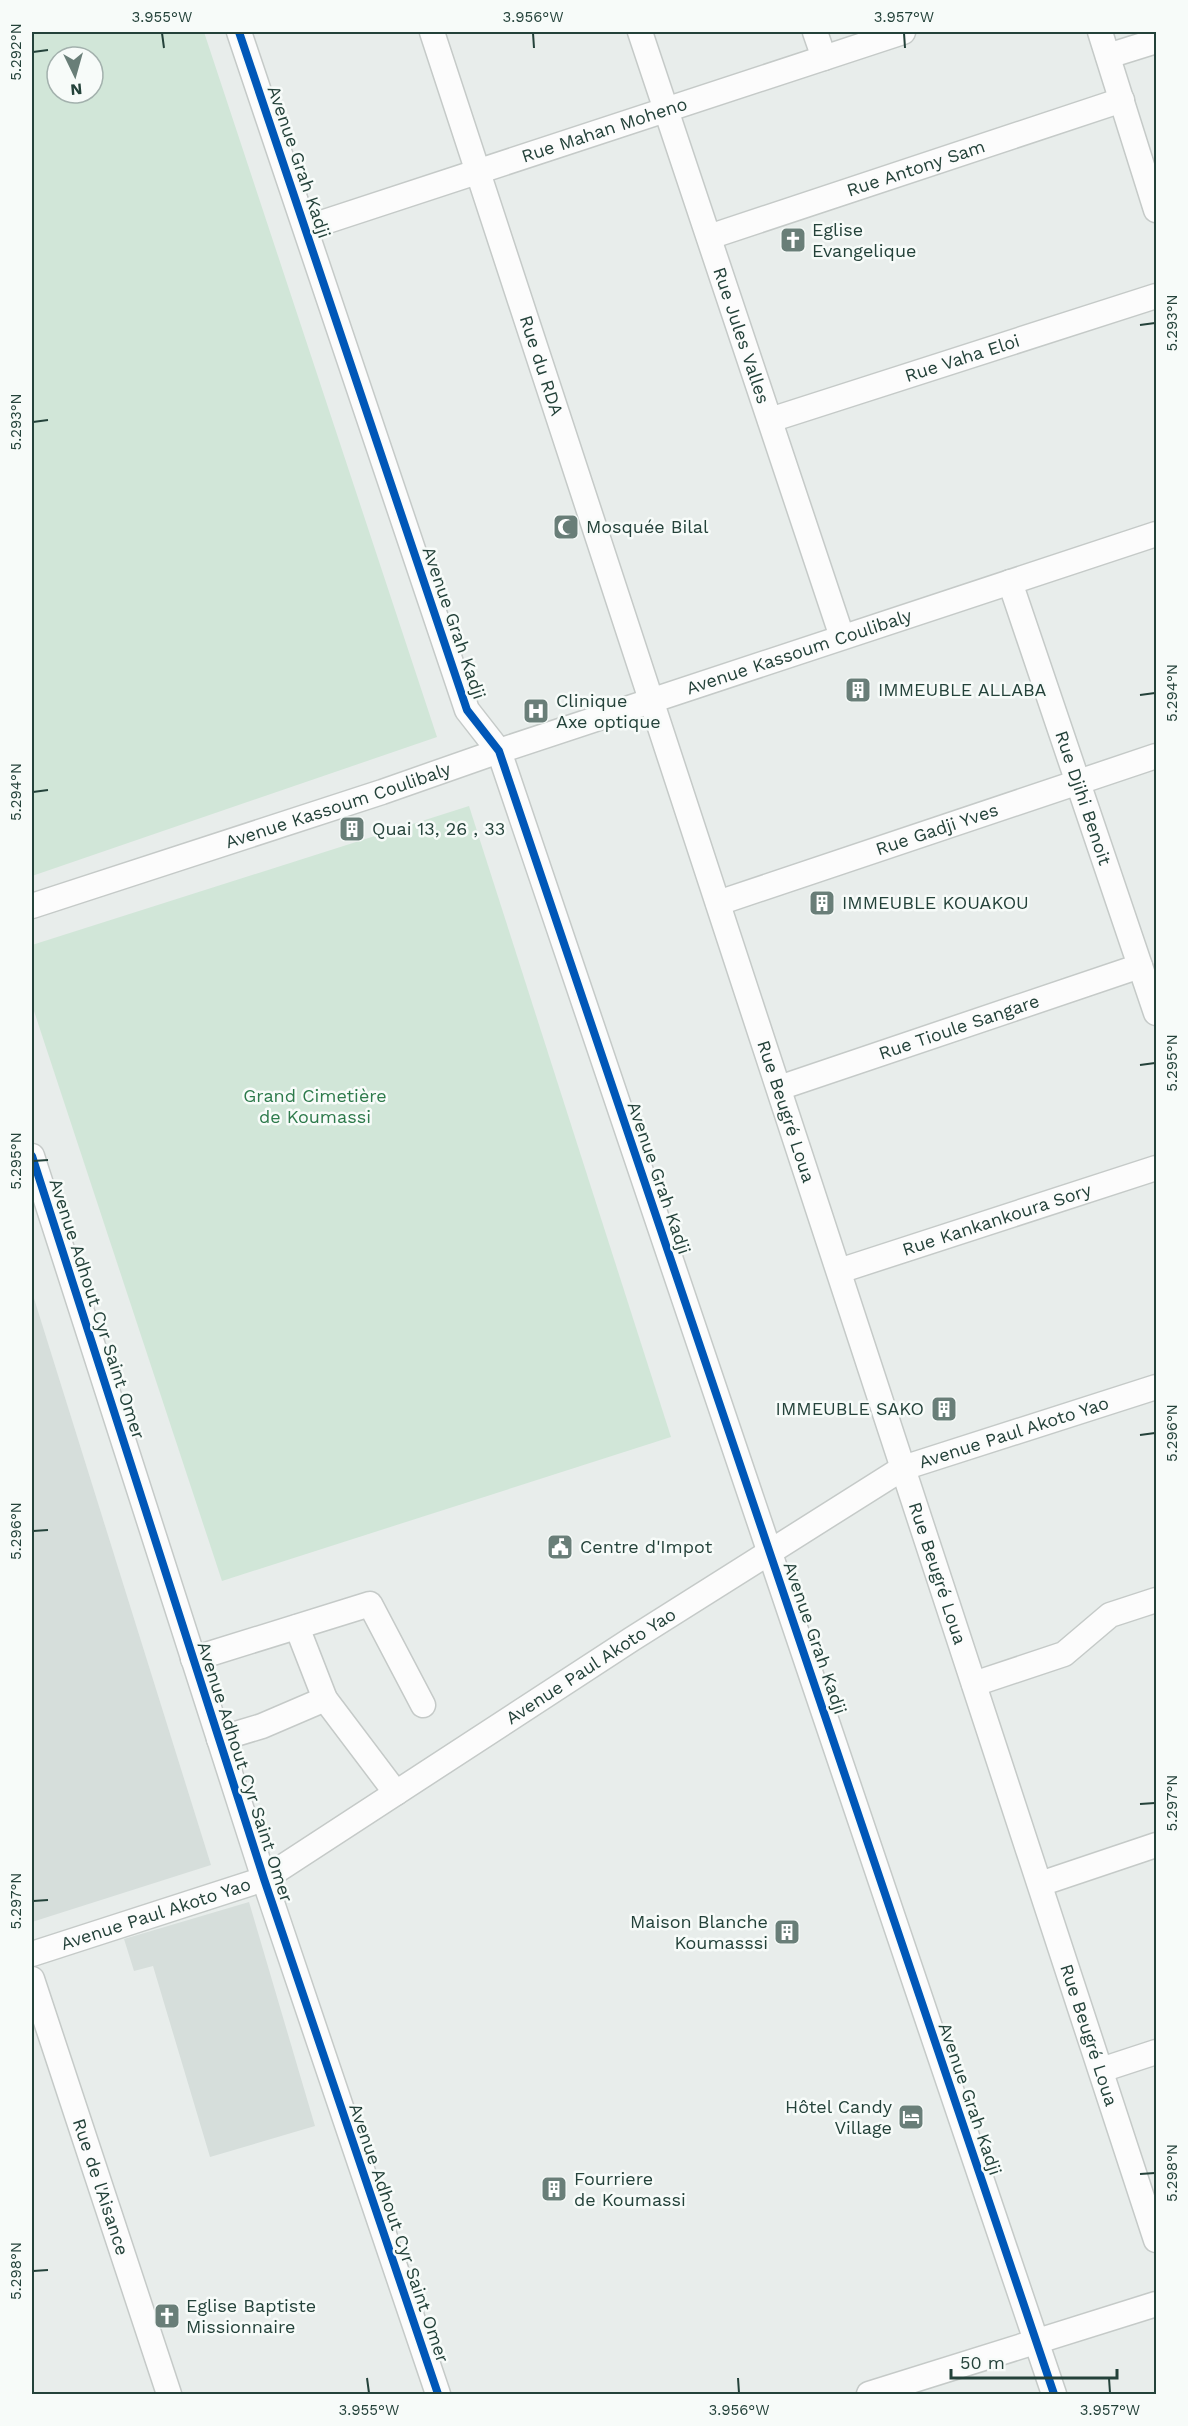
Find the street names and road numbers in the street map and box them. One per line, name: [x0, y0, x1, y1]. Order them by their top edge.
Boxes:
street label: Avenue Grah Kadji: [263, 83, 335, 241]
street label: Rue Mahan Moheno: [519, 93, 690, 167]
street label: Rue Antony Sam: [844, 135, 988, 201]
street label: Rue Jules Valles: [709, 264, 774, 406]
street label: Rue du RDA: [516, 312, 568, 418]
street label: Rue Vaha Eloi: [902, 330, 1022, 386]
street label: Avenue Grah Kadji: [418, 544, 490, 702]
street label: Avenue Kassoum Coulibaly: [683, 604, 915, 698]
street label: Rue Djihi Benoit: [1051, 728, 1116, 868]
street label: Avenue Kassoum Coulibaly: [222, 758, 454, 852]
street label: Rue Gadji Yves: [873, 799, 1001, 859]
street label: Rue Tioule Sangare: [876, 990, 1042, 1064]
street label: Rue Beugré Loua: [753, 1037, 820, 1185]
street label: Avenue Grah Kadji: [623, 1099, 695, 1257]
street label: Avenue Adhout Cyr Saint Omer: [45, 1176, 150, 1442]
street label: Rue Kankankoura Sory: [900, 1178, 1095, 1260]
street label: Avenue Paul Akoto Yao: [916, 1392, 1111, 1472]
street label: Rue Beugré Loua: [905, 1499, 971, 1647]
street label: Avenue Grah Kadji: [779, 1559, 851, 1717]
street label: Avenue Paul Akoto Yao: [502, 1603, 680, 1728]
street label: Avenue Adhout Cyr Saint Omer: [193, 1639, 298, 1905]
street label: Avenue Paul Akoto Yao: [58, 1873, 253, 1954]
street label: Rue Beugré Loua: [1056, 1961, 1122, 2109]
street label: Avenue Grah Kadji: [934, 2020, 1006, 2178]
street label: Avenue Adhout Cyr Saint Omer: [345, 2100, 454, 2365]
street label: Rue de l'Aisance: [69, 2116, 133, 2258]

